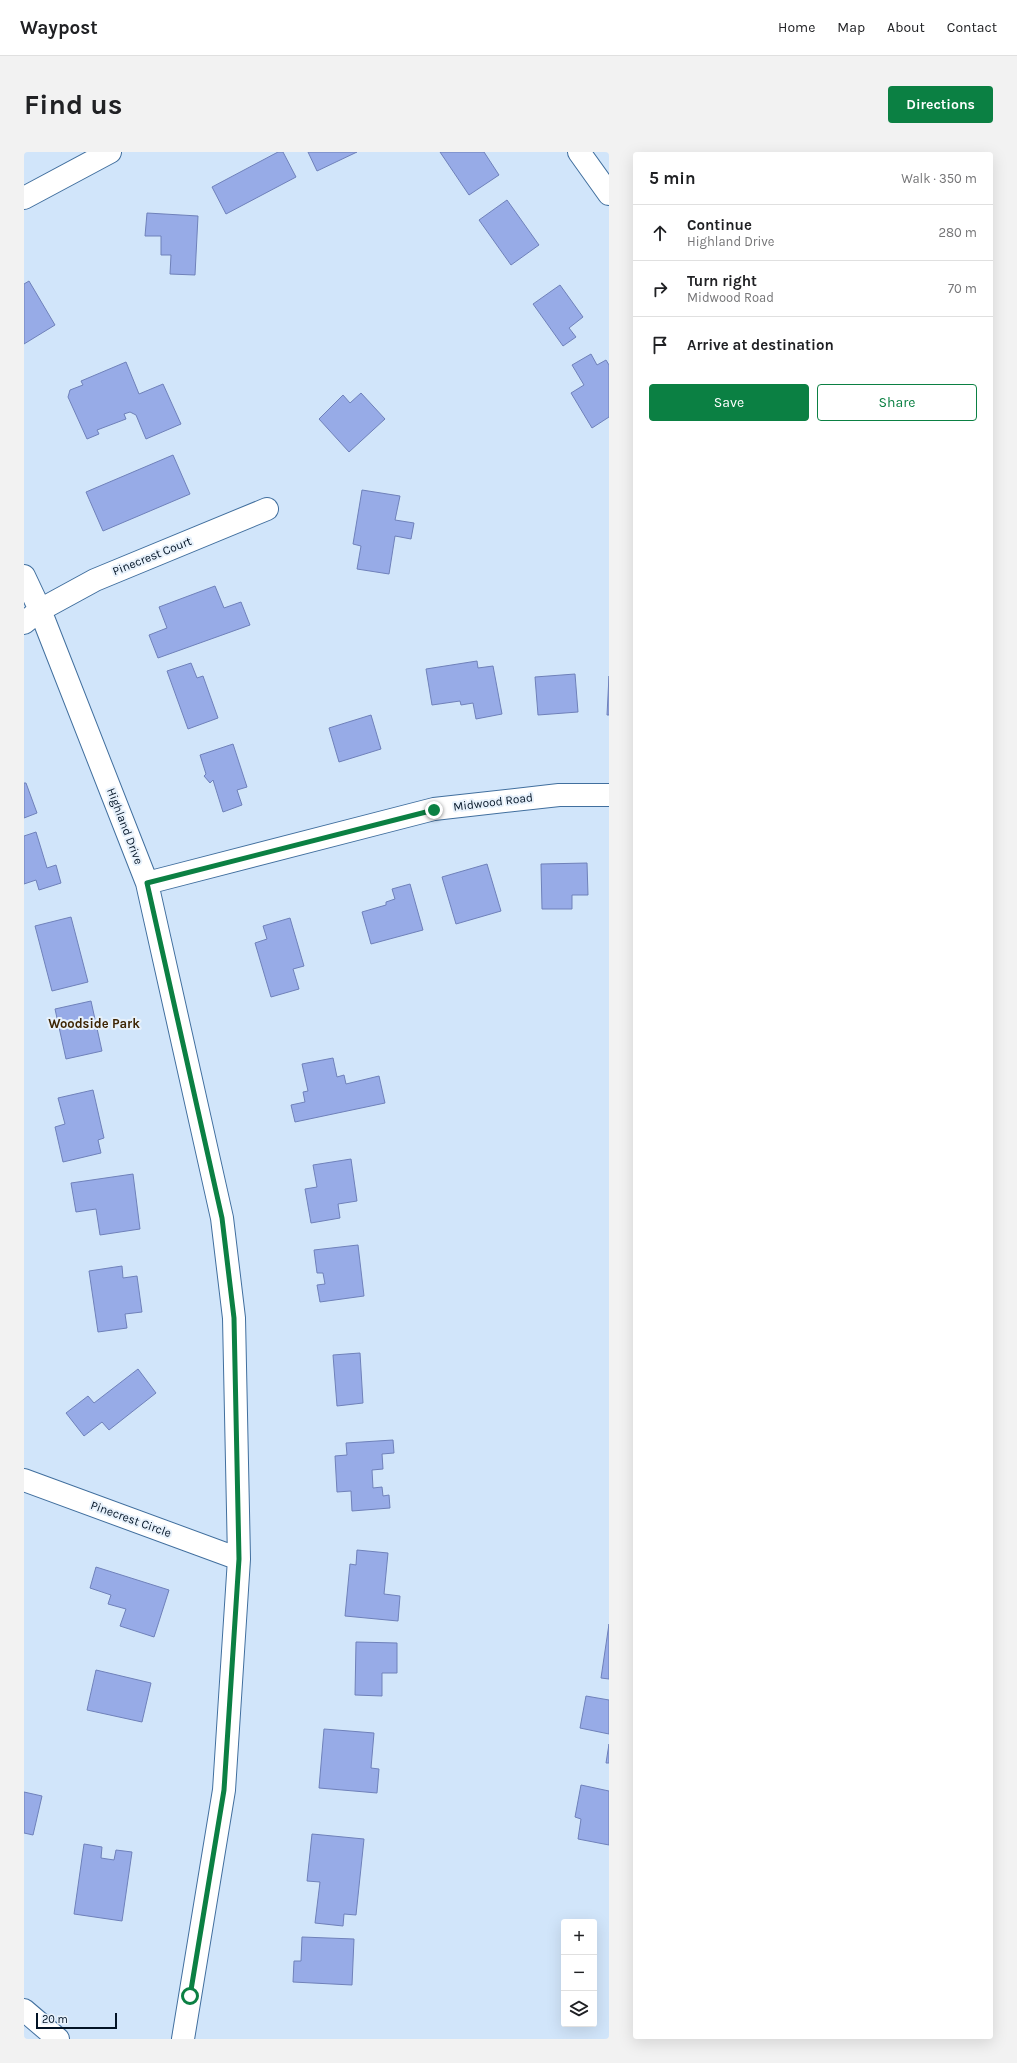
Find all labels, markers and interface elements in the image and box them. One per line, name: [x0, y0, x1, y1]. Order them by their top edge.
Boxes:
text: Waypost: [20, 17, 98, 39]
text: Home: [778, 19, 815, 36]
text: Map: [837, 19, 865, 36]
text: About: [887, 19, 925, 36]
text: Contact: [947, 19, 997, 36]
button: Directions: [888, 86, 993, 123]
text: Find us: [24, 88, 123, 121]
text: 5 min: [649, 168, 696, 188]
text: Walk · 350 m: [901, 171, 977, 186]
text: Continue: [687, 216, 752, 234]
icon: ahead: [649, 222, 671, 244]
text: 280 m: [939, 225, 977, 240]
text: Highland Drive: [687, 234, 775, 249]
text: Turn right: [687, 272, 757, 290]
icon: right: [649, 278, 671, 300]
text: 70 m: [948, 281, 977, 296]
text: Midwood Road: [687, 290, 774, 305]
icon: arrive: [649, 334, 671, 356]
text: Arrive at destination: [687, 336, 834, 354]
button: Save: [649, 384, 809, 421]
button: Share: [817, 384, 977, 421]
street label: Pinecrest Court: [110, 534, 194, 578]
street label: Highland Drive: [104, 786, 146, 866]
street label: Midwood Road: [452, 790, 534, 814]
route end: [425, 801, 443, 819]
district label: Woodside Park: [48, 1016, 140, 1031]
street label: Pinecrest Circle: [89, 1498, 173, 1540]
map controls: [561, 1919, 597, 2027]
button: +: [561, 1919, 597, 1955]
button: −: [561, 1955, 597, 1991]
route start: [181, 1987, 199, 2005]
button: layers: [561, 1991, 597, 2027]
scale bar: [36, 2011, 117, 2030]
text: 20 m: [42, 2013, 68, 2026]

